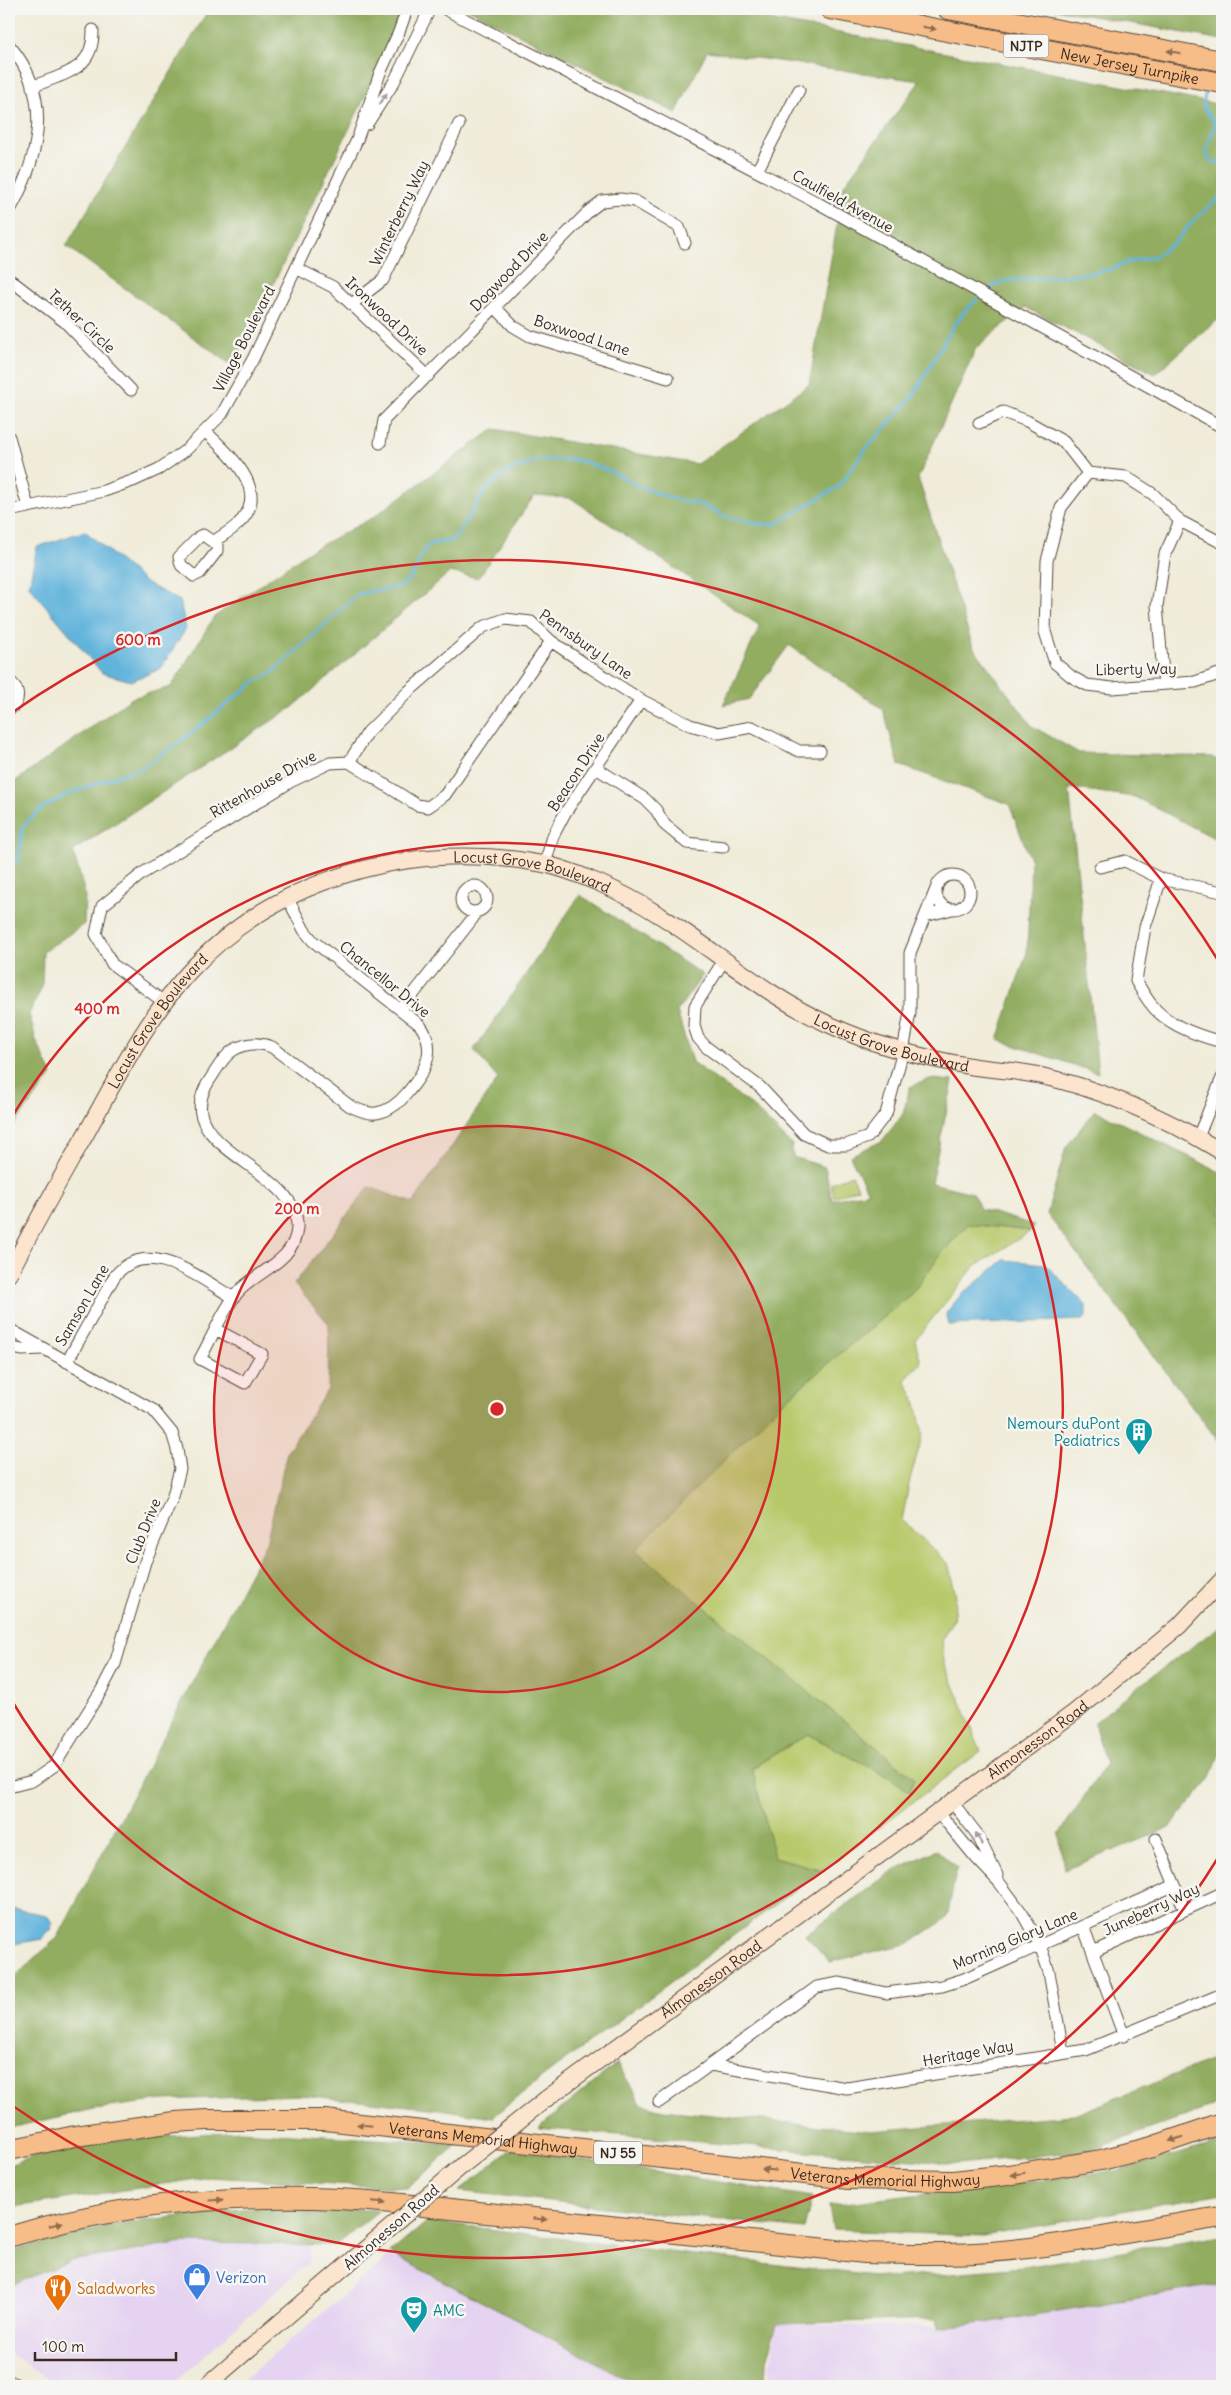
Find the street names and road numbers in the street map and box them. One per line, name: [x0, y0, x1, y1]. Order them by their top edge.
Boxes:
road number: NJTP: [1004, 34, 1048, 58]
street label: New Jersey Turnpike: [1059, 43, 1201, 88]
street label: Winterberry Way: [365, 157, 433, 269]
street label: Caulfield Avenue: [789, 165, 897, 237]
street label: Dogwood Drive: [466, 227, 552, 315]
street label: Ironwood Drive: [342, 273, 432, 359]
street label: Village Boulevard: [209, 282, 279, 395]
street label: Tether Circle: [45, 285, 119, 357]
street label: Boxwood Lane: [532, 311, 632, 359]
street label: Pennsbury Lane: [536, 605, 636, 683]
street label: Liberty Way: [1095, 659, 1177, 679]
street label: Beacon Drive: [544, 729, 608, 815]
street label: Rittenhouse Drive: [207, 746, 319, 822]
street label: Locust Grove Boulevard: [453, 847, 614, 897]
street label: Chancellor Drive: [336, 937, 434, 1021]
street label: Locust Grove Boulevard: [103, 949, 211, 1092]
street label: Locust Grove Boulevard: [811, 1009, 971, 1075]
street label: Samson Lane: [51, 1261, 113, 1349]
street label: Club Drive: [121, 1495, 165, 1567]
street label: Almonesson Road: [983, 1696, 1092, 1783]
street label: Juneberry Way: [1100, 1878, 1202, 1940]
street label: Morning Glory Lane: [950, 1904, 1080, 1974]
street label: Almonesson Road: [656, 1935, 765, 2022]
street label: Heritage Way: [921, 2036, 1015, 2070]
street label: Veterans Memorial Highway: [388, 2118, 579, 2158]
road number: NJ 55: [594, 2142, 642, 2164]
street label: Veterans Memorial Highway: [789, 2163, 981, 2191]
street label: Almonesson Road: [339, 2180, 443, 2274]

